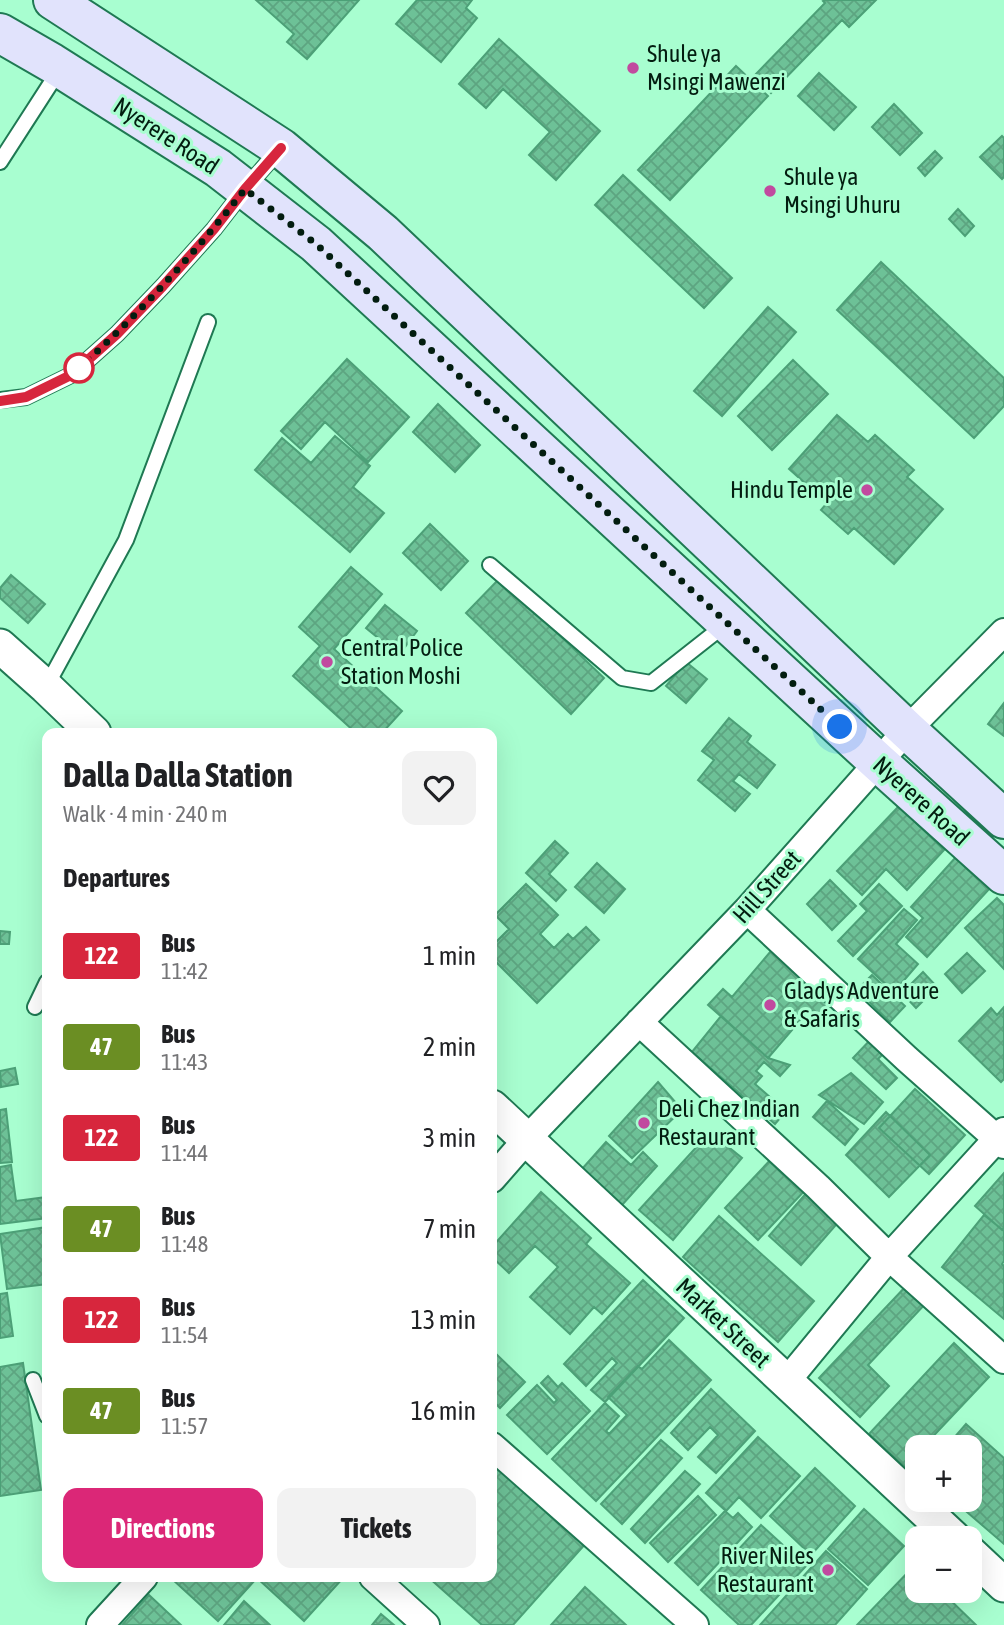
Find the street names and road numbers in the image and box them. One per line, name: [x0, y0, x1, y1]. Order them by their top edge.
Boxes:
street label: Nyerere Road: [109, 92, 224, 180]
street label: Nyerere Road: [868, 751, 975, 851]
street label: Hill Street: [727, 845, 806, 928]
street label: Market Street: [671, 1272, 776, 1373]

